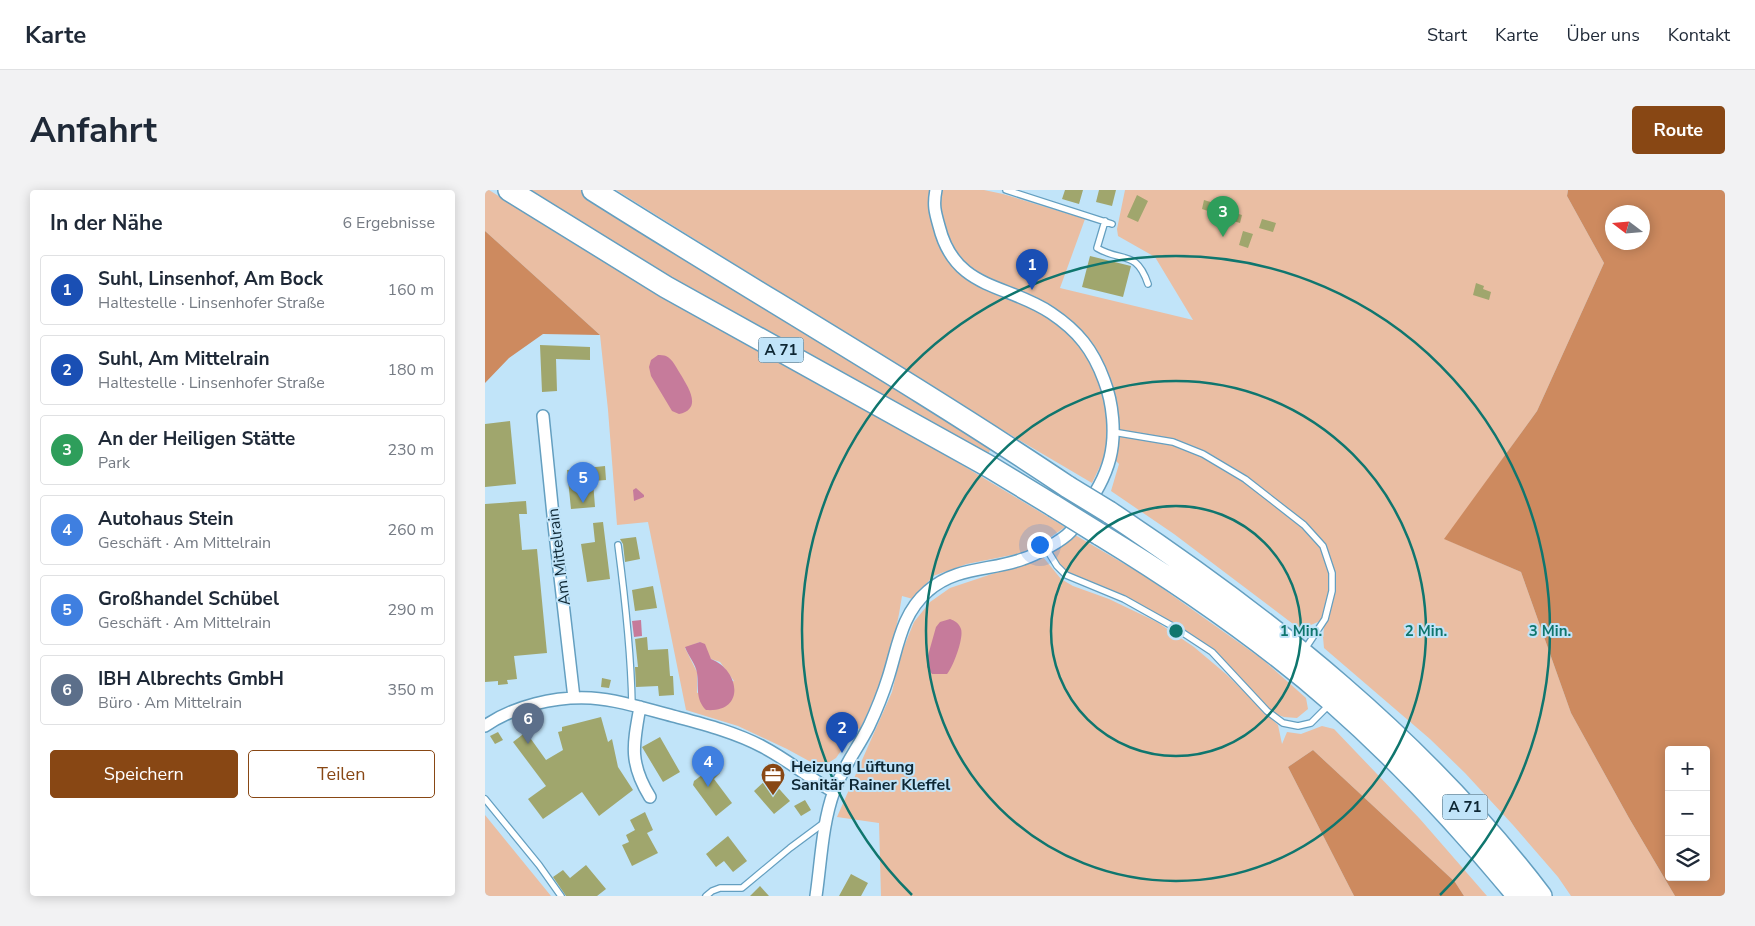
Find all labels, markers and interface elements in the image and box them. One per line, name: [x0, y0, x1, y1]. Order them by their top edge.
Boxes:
text: Karte: [25, 19, 86, 51]
text: Start: [1427, 23, 1467, 47]
text: Karte: [1495, 23, 1539, 47]
text: Über uns: [1567, 23, 1640, 47]
text: Kontakt: [1668, 23, 1730, 47]
button: Route: [1632, 106, 1725, 154]
text: Anfahrt: [30, 107, 157, 154]
pin: 3: [1207, 196, 1239, 237]
north arrow: [1605, 205, 1650, 250]
text: In der Nähe: [50, 209, 163, 237]
text: 6 Ergebnisse: [342, 212, 435, 234]
pin: 1: [1016, 249, 1048, 290]
text: Suhl, Linsenhof, Am Bock: [98, 266, 323, 292]
text: 1: [62, 279, 72, 301]
text: 160 m: [387, 279, 434, 301]
text: Haltestelle · Linsenhofer Straße: [98, 292, 325, 314]
road number: A 71: [759, 338, 803, 362]
text: Suhl, Am Mittelrain: [98, 346, 270, 372]
text: 2: [62, 359, 72, 381]
text: 180 m: [387, 359, 434, 381]
text: Haltestelle · Linsenhofer Straße: [98, 372, 325, 394]
text: An der Heiligen Stätte: [98, 426, 295, 452]
text: 3: [62, 439, 72, 461]
text: 230 m: [387, 439, 434, 461]
text: Park: [98, 452, 130, 474]
pin: 5: [567, 462, 599, 503]
text: Autohaus Stein: [98, 506, 234, 532]
street label: Am Mittelrain: [542, 507, 576, 607]
text: 4: [62, 519, 72, 541]
text: 260 m: [387, 519, 434, 541]
text: Geschäft · Am Mittelrain: [98, 532, 271, 554]
your location: [1027, 532, 1053, 558]
text: Großhandel Schübel: [98, 586, 279, 612]
text: 5: [62, 599, 72, 621]
text: 290 m: [387, 599, 434, 621]
text: Geschäft · Am Mittelrain: [98, 612, 271, 634]
text: 1 Min.: [1280, 621, 1322, 641]
text: 2 Min.: [1405, 621, 1447, 641]
text: 3 Min.: [1529, 621, 1571, 641]
centre of rings: [1167, 622, 1185, 640]
text: IBH Albrechts GmbH: [98, 666, 284, 692]
text: 6: [62, 679, 72, 701]
text: 350 m: [387, 679, 434, 701]
text: Büro · Am Mittelrain: [98, 692, 242, 714]
pin: 6: [512, 703, 544, 744]
pin: 2: [826, 712, 858, 753]
pin: 4: [692, 746, 724, 787]
map controls: [1665, 746, 1710, 881]
button: +: [1665, 746, 1710, 791]
button: Speichern: [50, 750, 238, 798]
button: Teilen: [248, 750, 435, 798]
place label: Heizung Lüftung Sanitär Rainer Kleffel: [791, 756, 950, 796]
office icon: Heizung Lüftung Sanitär Rainer Kleffel: [760, 762, 786, 796]
button: −: [1665, 791, 1710, 836]
road number: A 71: [1443, 794, 1487, 820]
button: layers: [1665, 836, 1710, 881]

